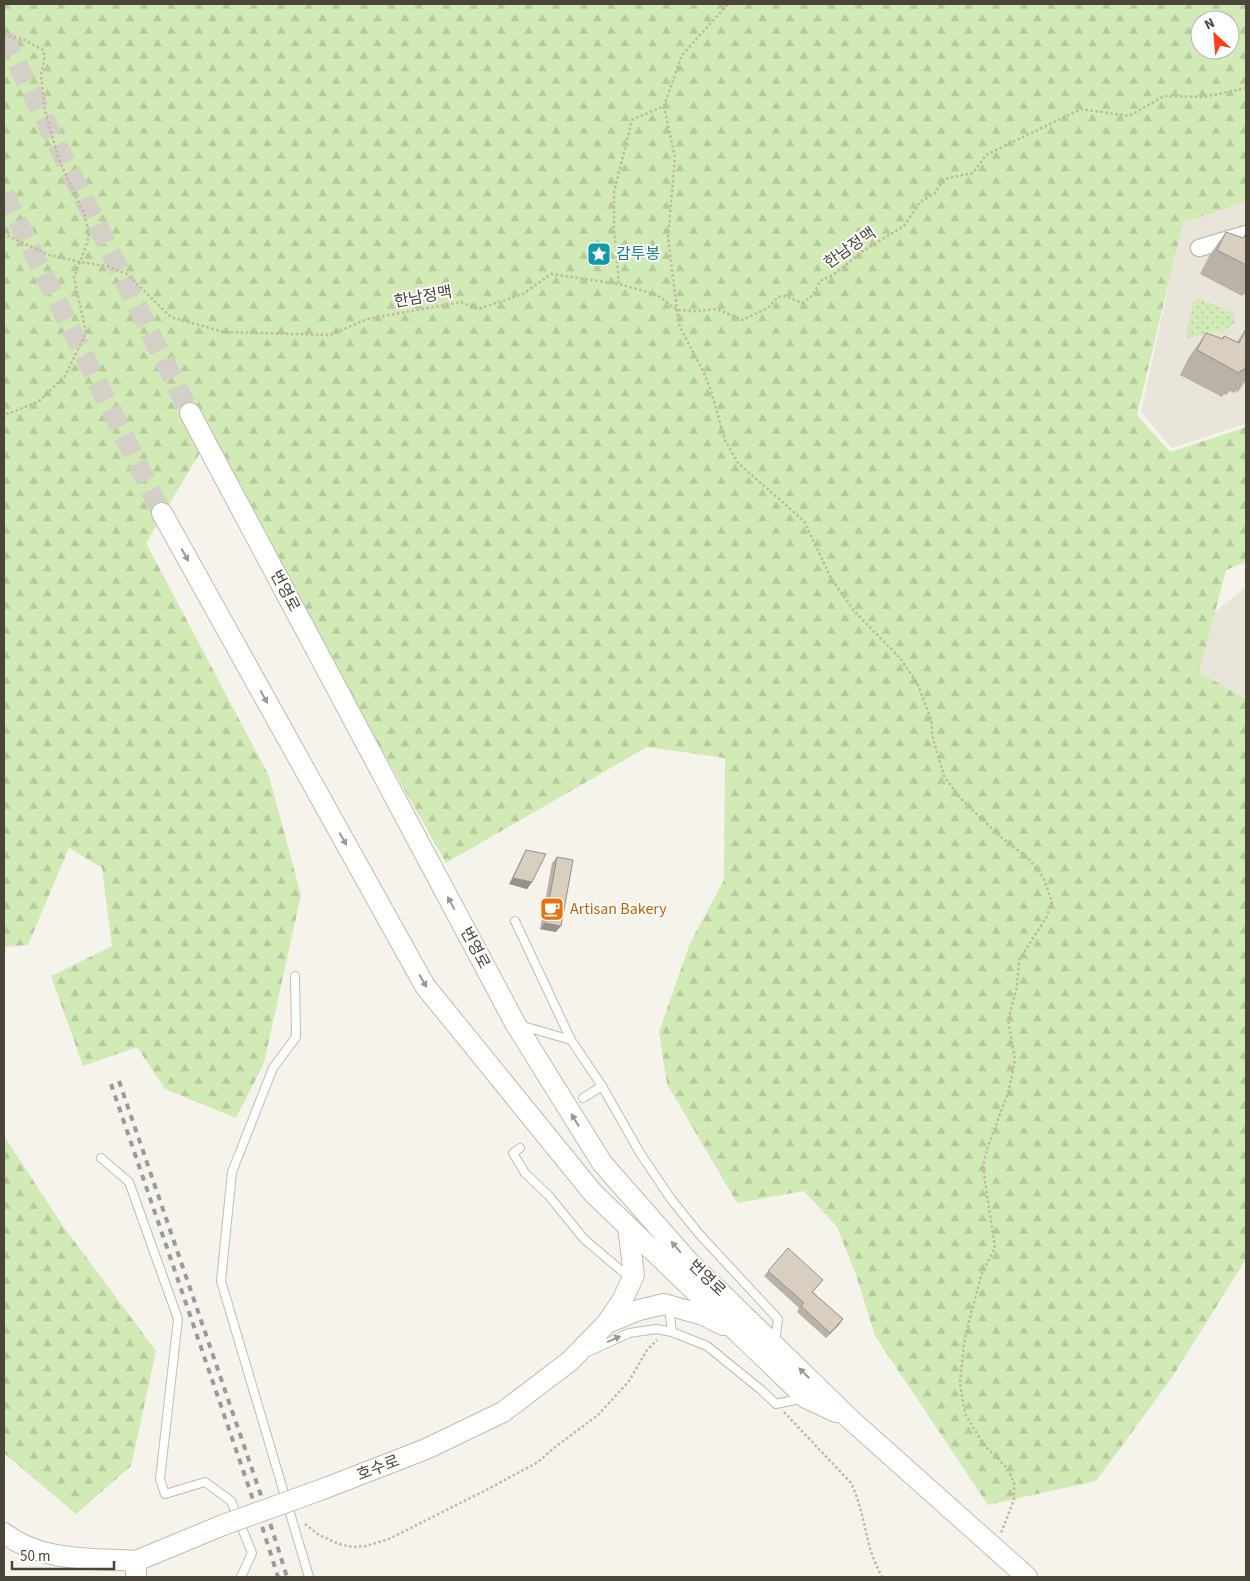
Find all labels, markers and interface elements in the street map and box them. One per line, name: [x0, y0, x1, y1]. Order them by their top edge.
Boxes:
north arrow: [1190, 10, 1240, 60]
text: N: [1201, 13, 1218, 35]
street label: 한남정맥: [820, 222, 880, 274]
place icon: 감투봉: [586, 241, 612, 267]
place label: 감투봉: [616, 243, 660, 265]
street label: 한남정맥: [392, 281, 454, 313]
one-way arrow: [181, 549, 190, 562]
street label: 번영로: [265, 566, 305, 616]
one-way arrow: [260, 691, 269, 704]
one-way arrow: [339, 833, 348, 846]
one-way arrow: [447, 896, 455, 910]
cafe icon: Artisan Bakery: [539, 896, 565, 922]
place label: Artisan Bakery: [570, 898, 667, 920]
street label: 번영로: [455, 923, 495, 973]
one-way arrow: [418, 975, 427, 988]
one-way arrow: [571, 1113, 580, 1126]
one-way arrow: [670, 1241, 682, 1253]
street label: 번영로: [683, 1255, 731, 1301]
one-way arrow: [607, 1335, 621, 1343]
one-way arrow: [798, 1367, 810, 1379]
street label: 호수로: [353, 1450, 403, 1486]
scale bar: [12, 1538, 115, 1570]
text: 50 m: [20, 1546, 50, 1567]

